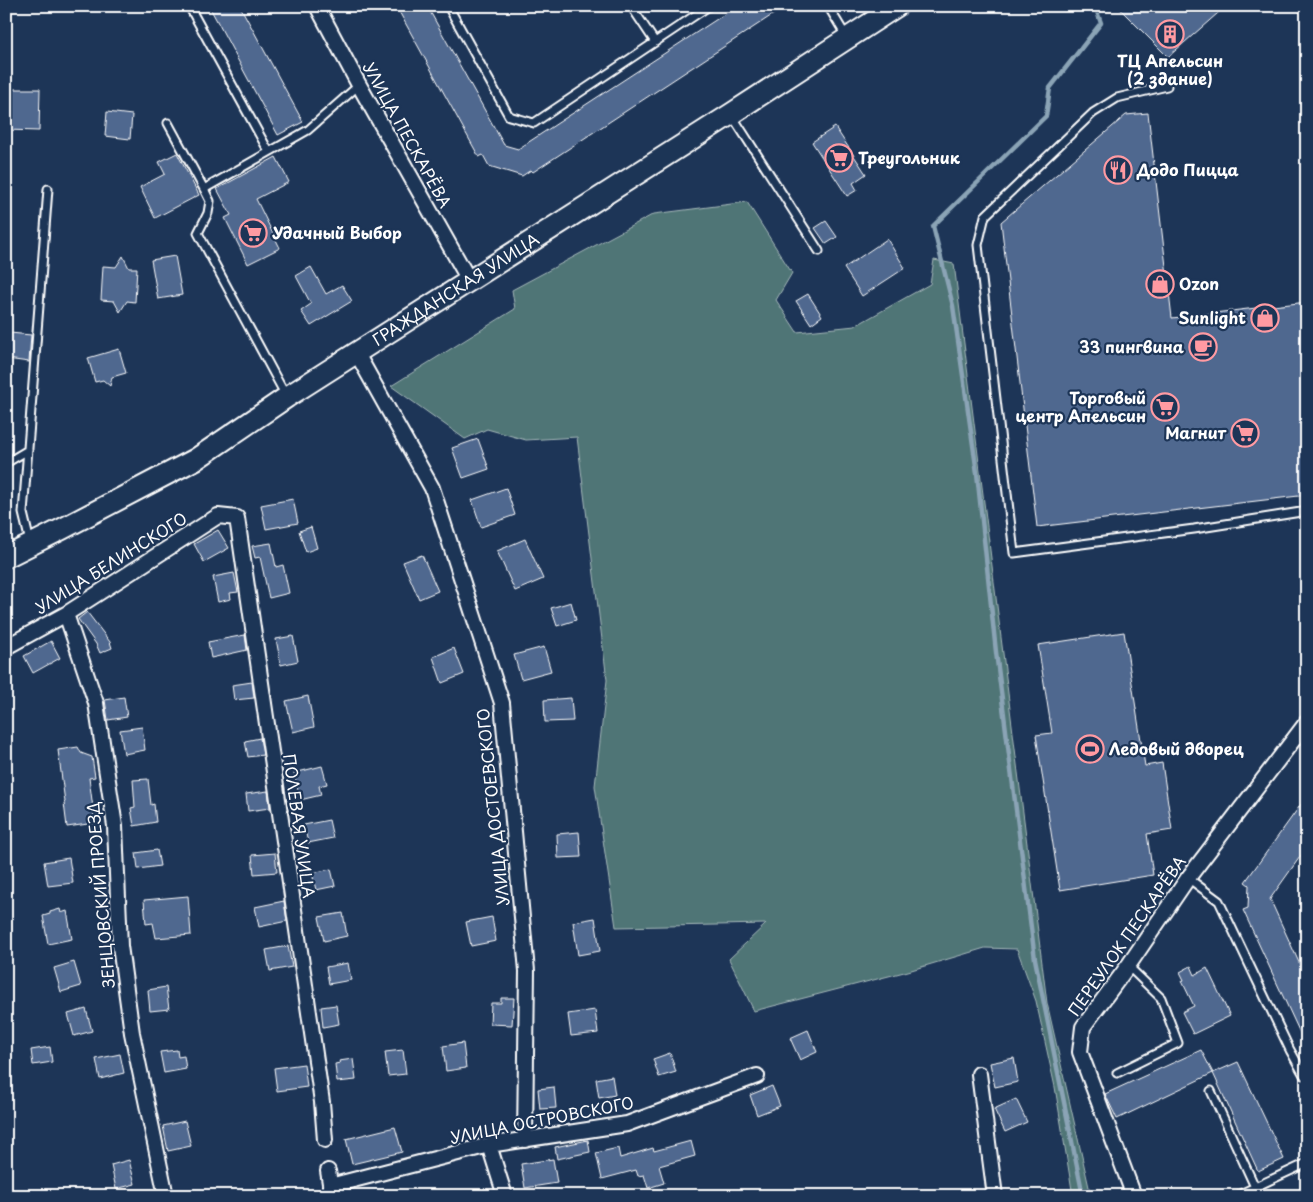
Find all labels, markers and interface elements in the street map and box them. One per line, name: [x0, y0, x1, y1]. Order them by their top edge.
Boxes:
building icon: ТЦ Апельсин (2 здание): [1155, 19, 1185, 49]
place label: ТЦ Апельсин (2 здание): [1117, 48, 1223, 90]
street label: УЛИЦА ПЕСКАРЁВА: [358, 57, 458, 212]
supermarket icon: Треугольник: [824, 143, 854, 173]
place label: Треугольник: [858, 145, 961, 169]
restaurant icon: Додо Пицца: [1103, 155, 1133, 185]
place label: Додо Пицца: [1136, 157, 1239, 181]
supermarket icon: Удачный Выбор: [238, 218, 268, 248]
place label: Удачный Выбор: [272, 220, 402, 244]
street label: ГРАЖДАНСКАЯ УЛИЦА: [367, 226, 543, 351]
shop icon: Ozon: [1145, 269, 1175, 299]
place label: Ozon: [1179, 271, 1219, 295]
shop icon: Sunlight: [1250, 303, 1280, 333]
place label: Sunlight: [1179, 305, 1246, 329]
cafe icon: 33 пингвина: [1188, 332, 1218, 362]
place label: 33 пингвина: [1079, 334, 1184, 358]
place label: Торговый центр Апельсин: [1015, 385, 1146, 427]
supermarket icon: Торговый центр Апельсин: [1150, 392, 1180, 422]
supermarket icon: Магнит: [1230, 418, 1260, 448]
place label: Магнит: [1165, 420, 1227, 444]
street label: УЛИЦА БЕЛИНСКОГО: [30, 506, 191, 619]
street label: УЛИЦА ДОСТОЕВСКОГО: [470, 707, 514, 907]
sports icon: Ледовый дворец: [1075, 734, 1105, 764]
place label: Ледовый дворец: [1109, 736, 1244, 760]
street label: ПОЛЕВАЯ УЛИЦА: [278, 752, 322, 900]
street label: ЗЕНЦОВСКИЙ ПРОЕЗД: [80, 801, 120, 989]
street label: ПЕРЕУЛОК ПЕСКАРЁВА: [1062, 850, 1191, 1021]
street label: УЛИЦА ОСТРОВСКОГО: [448, 1089, 636, 1149]

